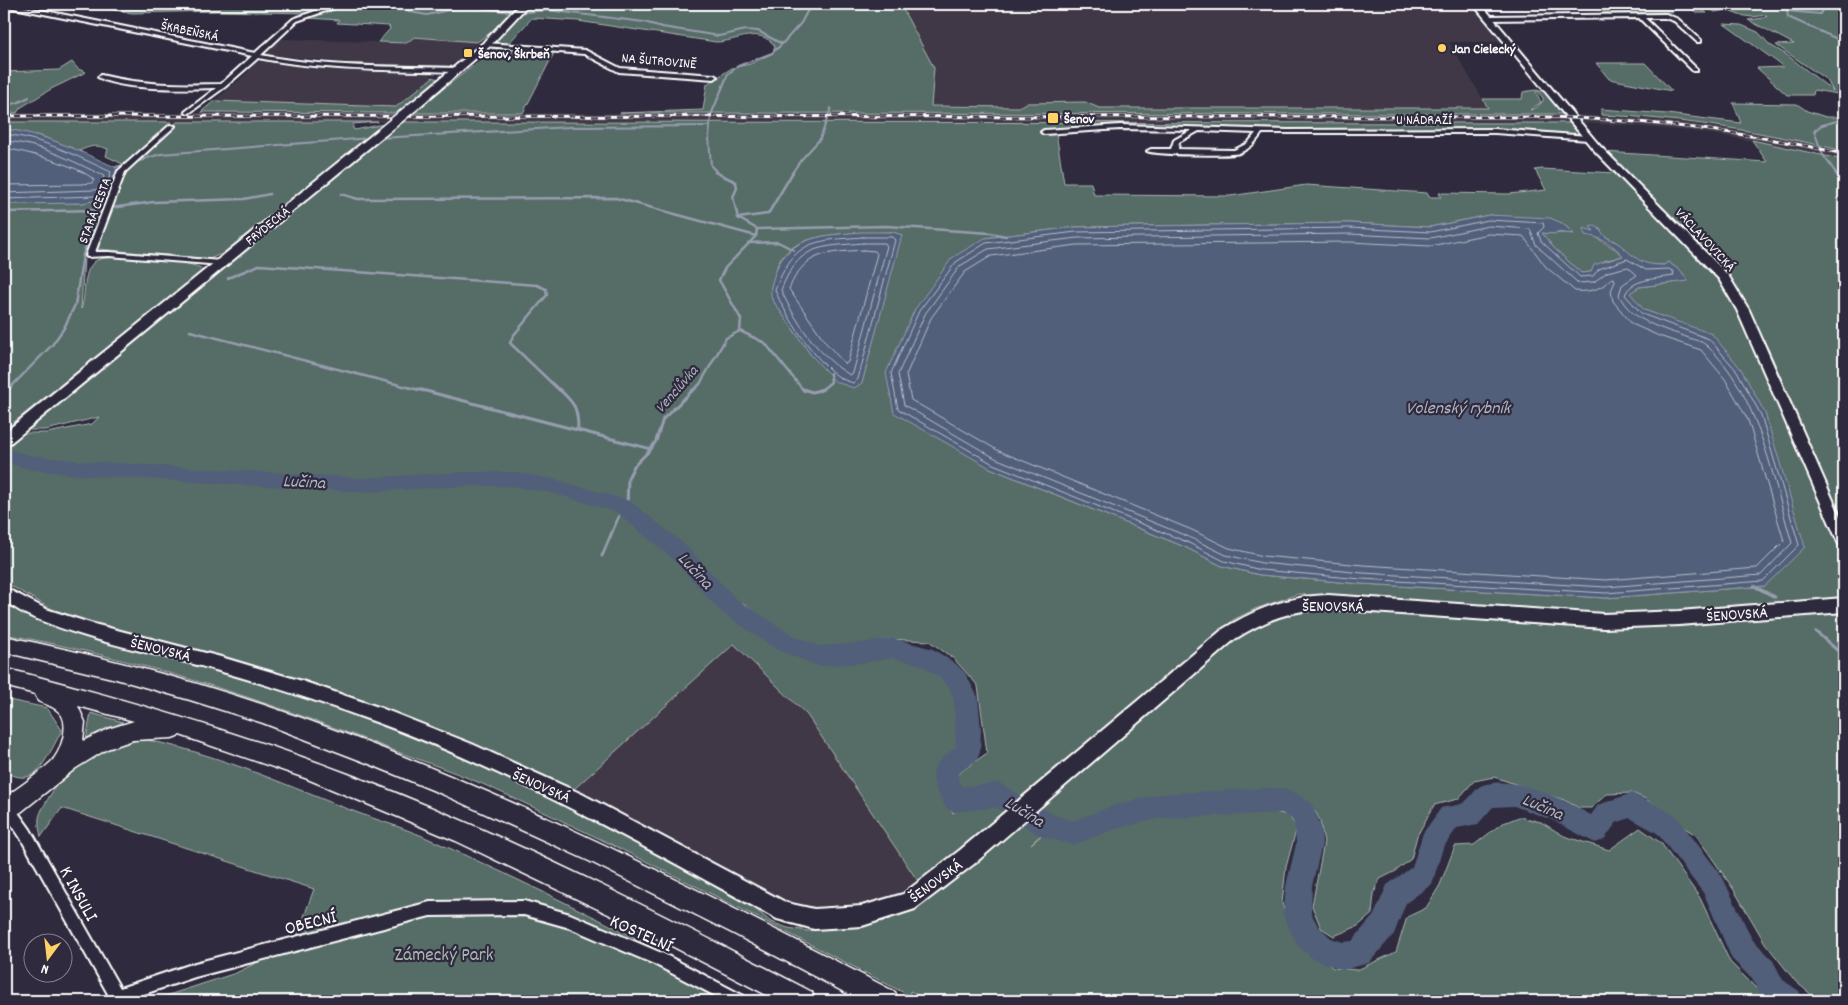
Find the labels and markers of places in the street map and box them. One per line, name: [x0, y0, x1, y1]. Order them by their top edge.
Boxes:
place label: Jan Cielecký: [1452, 40, 1517, 60]
marker: Jan Cielecký: [1436, 42, 1448, 54]
place label: Šenov, Škrbeň: [478, 45, 550, 65]
marker: Šenov, Škrbeň: [462, 47, 474, 59]
place label: Šenov: [1064, 110, 1095, 130]
marker: Šenov: [1046, 111, 1060, 125]

